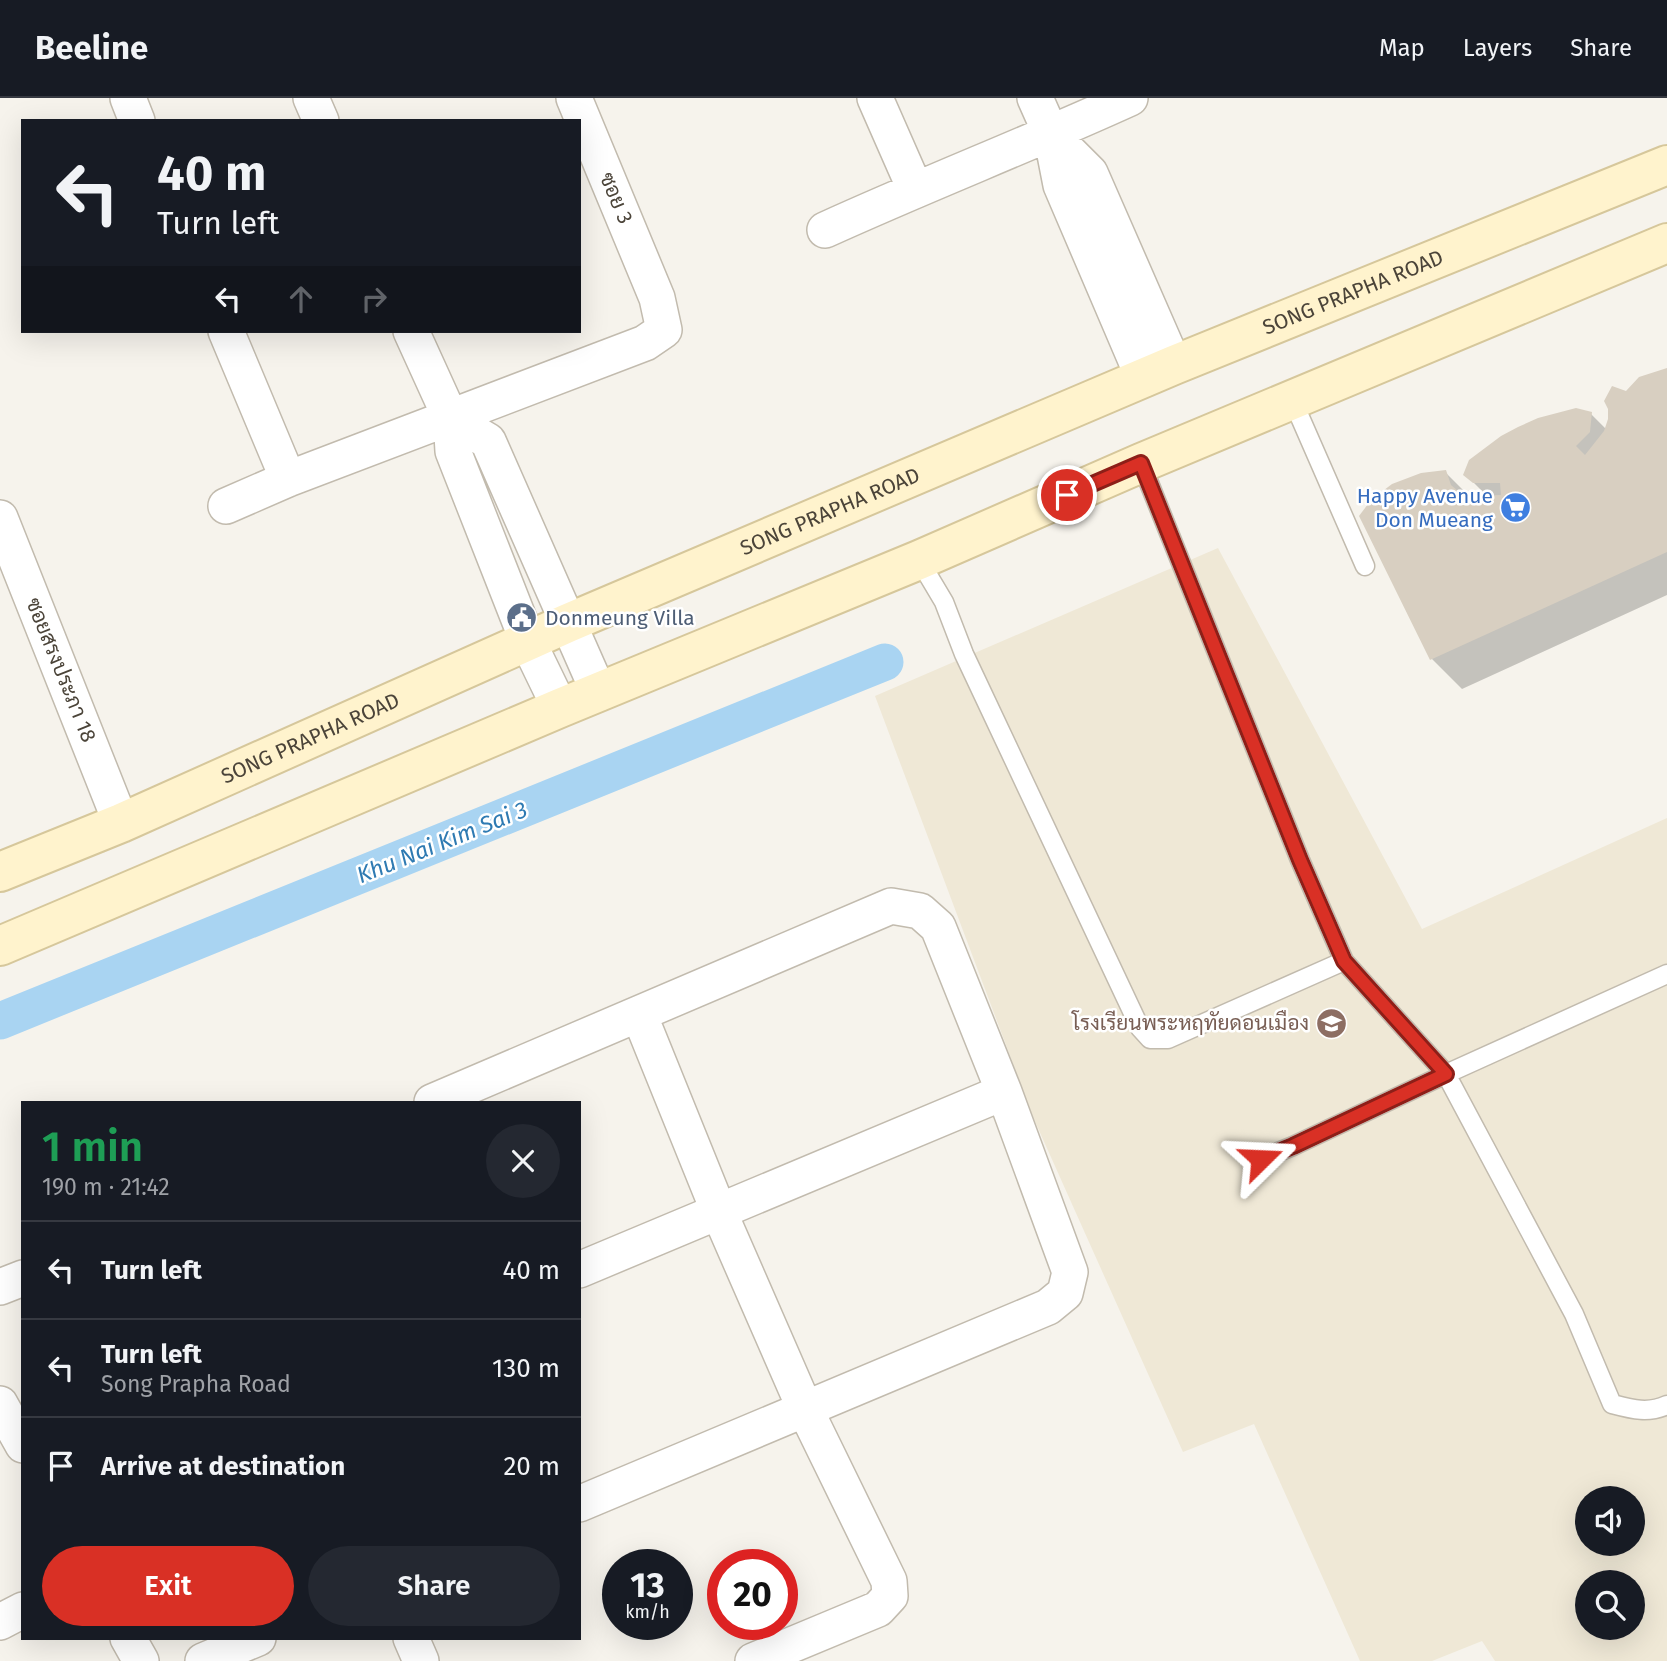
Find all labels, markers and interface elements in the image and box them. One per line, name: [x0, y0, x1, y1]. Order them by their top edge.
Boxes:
text: Beeline: [35, 28, 148, 68]
text: Map: [1379, 34, 1425, 62]
text: Layers: [1463, 34, 1532, 62]
text: Share: [1570, 34, 1632, 62]
text: 40 m: [157, 144, 266, 203]
icon: left: [42, 147, 133, 238]
street label: ซอย 3: [594, 168, 638, 228]
text: Turn left: [157, 204, 279, 242]
street label: SONG PRAPHA ROAD: [1259, 244, 1447, 341]
icon: left: [209, 280, 247, 318]
icon: ahead: [282, 280, 320, 318]
icon: right: [355, 280, 393, 318]
street label: SONG PRAPHA ROAD: [736, 462, 924, 561]
pin: [1037, 465, 1097, 525]
icon: arrive: [1048, 476, 1086, 514]
place label: Happy Avenue Don Mueang: [1357, 483, 1493, 533]
supermarket icon: Happy Avenue Don Mueang: [1499, 491, 1533, 525]
street label: ซอยสรงประภา 18: [20, 594, 102, 746]
public building icon: Donmeung Villa: [505, 601, 539, 635]
place label: Donmeung Villa: [545, 605, 695, 631]
street label: SONG PRAPHA ROAD: [217, 687, 404, 789]
water label: Khu Nai Kim Sai 3: [353, 795, 531, 889]
school or university icon: โรงเรียนพระหฤทัยดอนเมือง: [1315, 1006, 1349, 1040]
place label: โรงเรียนพระหฤทัยดอนเมือง: [1071, 1009, 1309, 1036]
text: 1 min: [42, 1122, 143, 1172]
position arrow: [1224, 1122, 1298, 1196]
button: close: [486, 1124, 560, 1198]
text: 190 m · 21:42: [42, 1173, 170, 1201]
icon: left: [42, 1251, 80, 1289]
text: Turn left: [101, 1255, 202, 1286]
text: 40 m: [502, 1255, 560, 1286]
text: Turn left: [101, 1339, 202, 1370]
icon: left: [42, 1349, 80, 1387]
text: 130 m: [492, 1353, 560, 1384]
text: Song Prapha Road: [101, 1370, 291, 1398]
icon: arrive: [42, 1447, 80, 1485]
text: Arrive at destination: [101, 1451, 345, 1482]
text: 20 m: [503, 1451, 560, 1482]
map controls: [1575, 1486, 1645, 1640]
button: sound: [1575, 1486, 1645, 1556]
button: Exit: [42, 1546, 294, 1626]
button: Share: [308, 1546, 560, 1626]
speed limit sign: 20: [707, 1549, 798, 1640]
text: 13: [630, 1564, 665, 1606]
button: search: [1575, 1570, 1645, 1640]
text: km/h: [625, 1601, 670, 1623]

